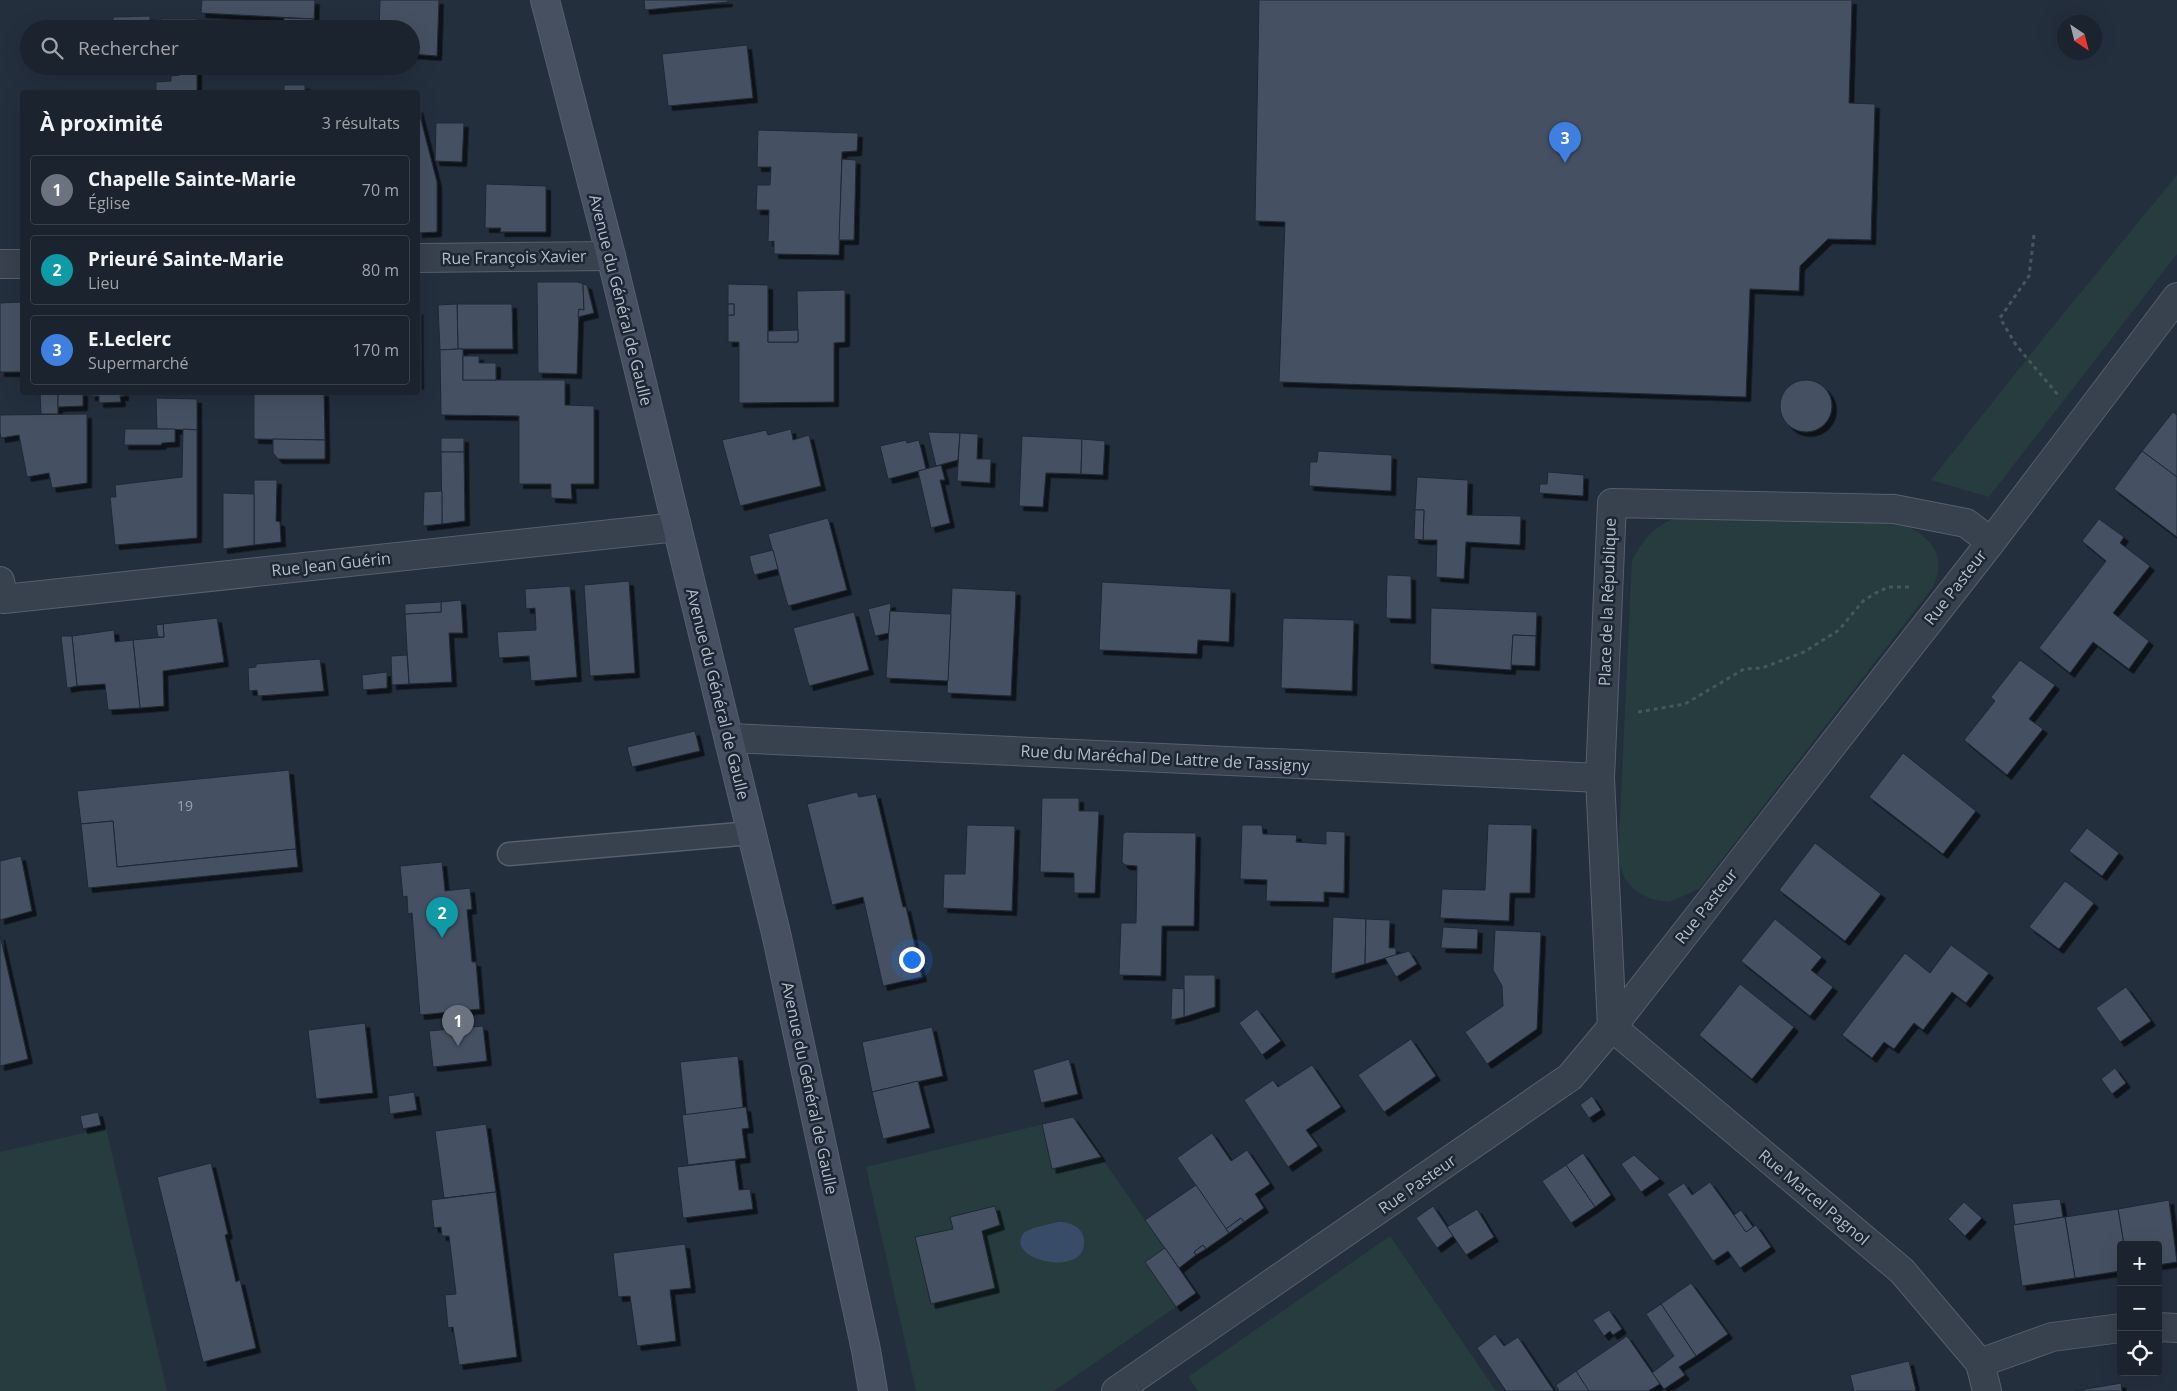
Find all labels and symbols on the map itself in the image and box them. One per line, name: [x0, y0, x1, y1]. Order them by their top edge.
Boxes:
north arrow: [2057, 15, 2102, 60]
pin: 3: [1549, 122, 1581, 163]
street label: Avenue du Général de Gaulle: [584, 192, 658, 408]
street label: Rue François Xavier: [441, 245, 587, 269]
street label: Place de la République: [1593, 518, 1621, 686]
street label: Rue Pasteur: [1919, 544, 1992, 629]
street label: Rue Jean Guérin: [270, 547, 392, 581]
street label: Avenue du Général de Gaulle: [681, 586, 755, 802]
street label: Rue du Maréchal De Lattre de Tassigny: [1020, 739, 1311, 777]
house number: 19: [177, 796, 193, 815]
street label: Rue Pasteur: [1670, 863, 1743, 948]
pin: 2: [426, 897, 458, 938]
your location: [899, 947, 925, 973]
street label: Avenue du Général de Gaulle: [777, 980, 843, 1196]
pin: 1: [442, 1005, 474, 1046]
street label: Rue Marcel Pagnol: [1754, 1144, 1874, 1250]
street label: Rue Pasteur: [1374, 1149, 1461, 1219]

